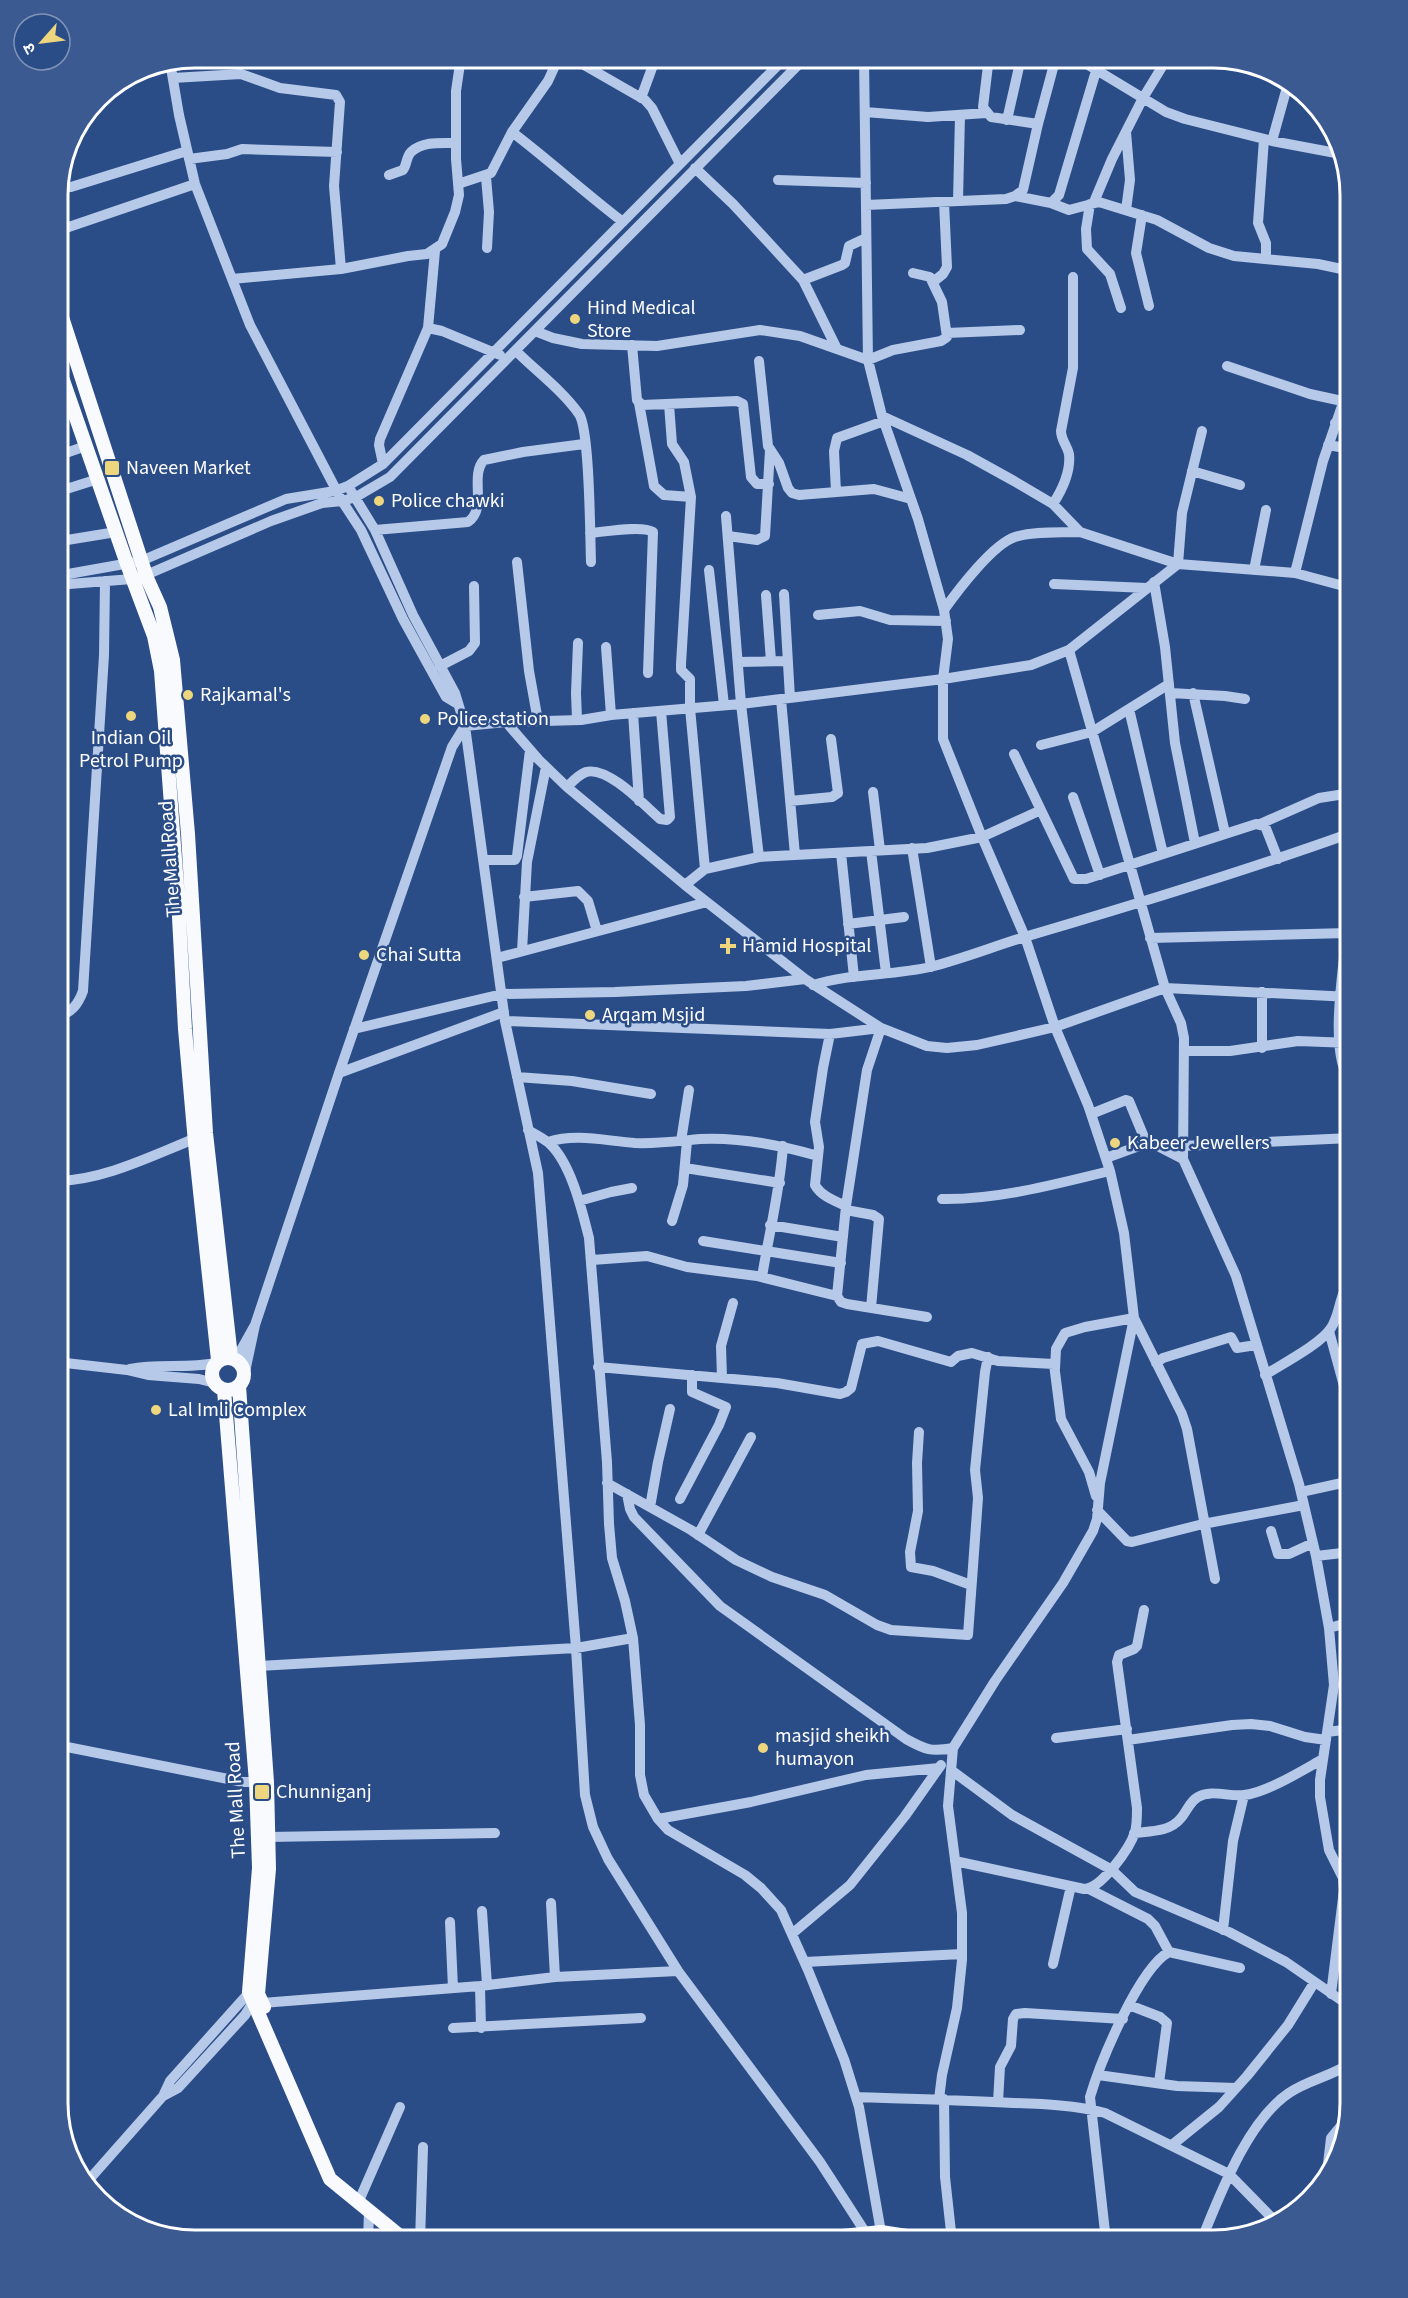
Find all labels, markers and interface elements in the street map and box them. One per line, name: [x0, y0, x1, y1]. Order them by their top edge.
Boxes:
north arrow: [12, 12, 72, 72]
text: उ: [17, 39, 42, 58]
place label: Hind Medical Store: [587, 294, 696, 345]
marker: Hind Medical Store: [568, 312, 582, 326]
place label: Naveen Market: [126, 454, 251, 482]
marker: Naveen Market: [103, 459, 121, 477]
place label: Police chawki: [391, 487, 505, 515]
marker: Police chawki: [372, 494, 386, 508]
place label: Rajkamal's: [200, 681, 291, 709]
marker: Rajkamal's: [181, 688, 195, 702]
place label: Police station: [437, 705, 549, 733]
marker: Indian Oil Petrol Pump: [124, 709, 138, 723]
marker: Police station: [418, 712, 432, 726]
place label: Indian Oil Petrol Pump: [79, 724, 183, 775]
street label: The Mall Road: [152, 800, 188, 918]
place label: Hamid Hospital: [742, 932, 871, 960]
marker: Hamid Hospital: [719, 937, 737, 955]
place label: Chai Sutta: [376, 941, 462, 969]
marker: Chai Sutta: [357, 948, 371, 962]
place label: Arqam Msjid: [602, 1001, 705, 1029]
marker: Arqam Msjid: [583, 1008, 597, 1022]
place label: Kabeer Jewellers: [1127, 1129, 1270, 1157]
marker: Kabeer Jewellers: [1108, 1136, 1122, 1150]
place label: Lal Imli Complex: [168, 1396, 307, 1424]
marker: Lal Imli Complex: [149, 1403, 163, 1417]
place label: masjid sheikh humayon: [775, 1722, 890, 1773]
street label: The Mall Road: [219, 1741, 253, 1859]
marker: masjid sheikh humayon: [756, 1741, 770, 1755]
place label: Chunniganj: [276, 1778, 372, 1806]
marker: Chunniganj: [253, 1783, 271, 1801]

